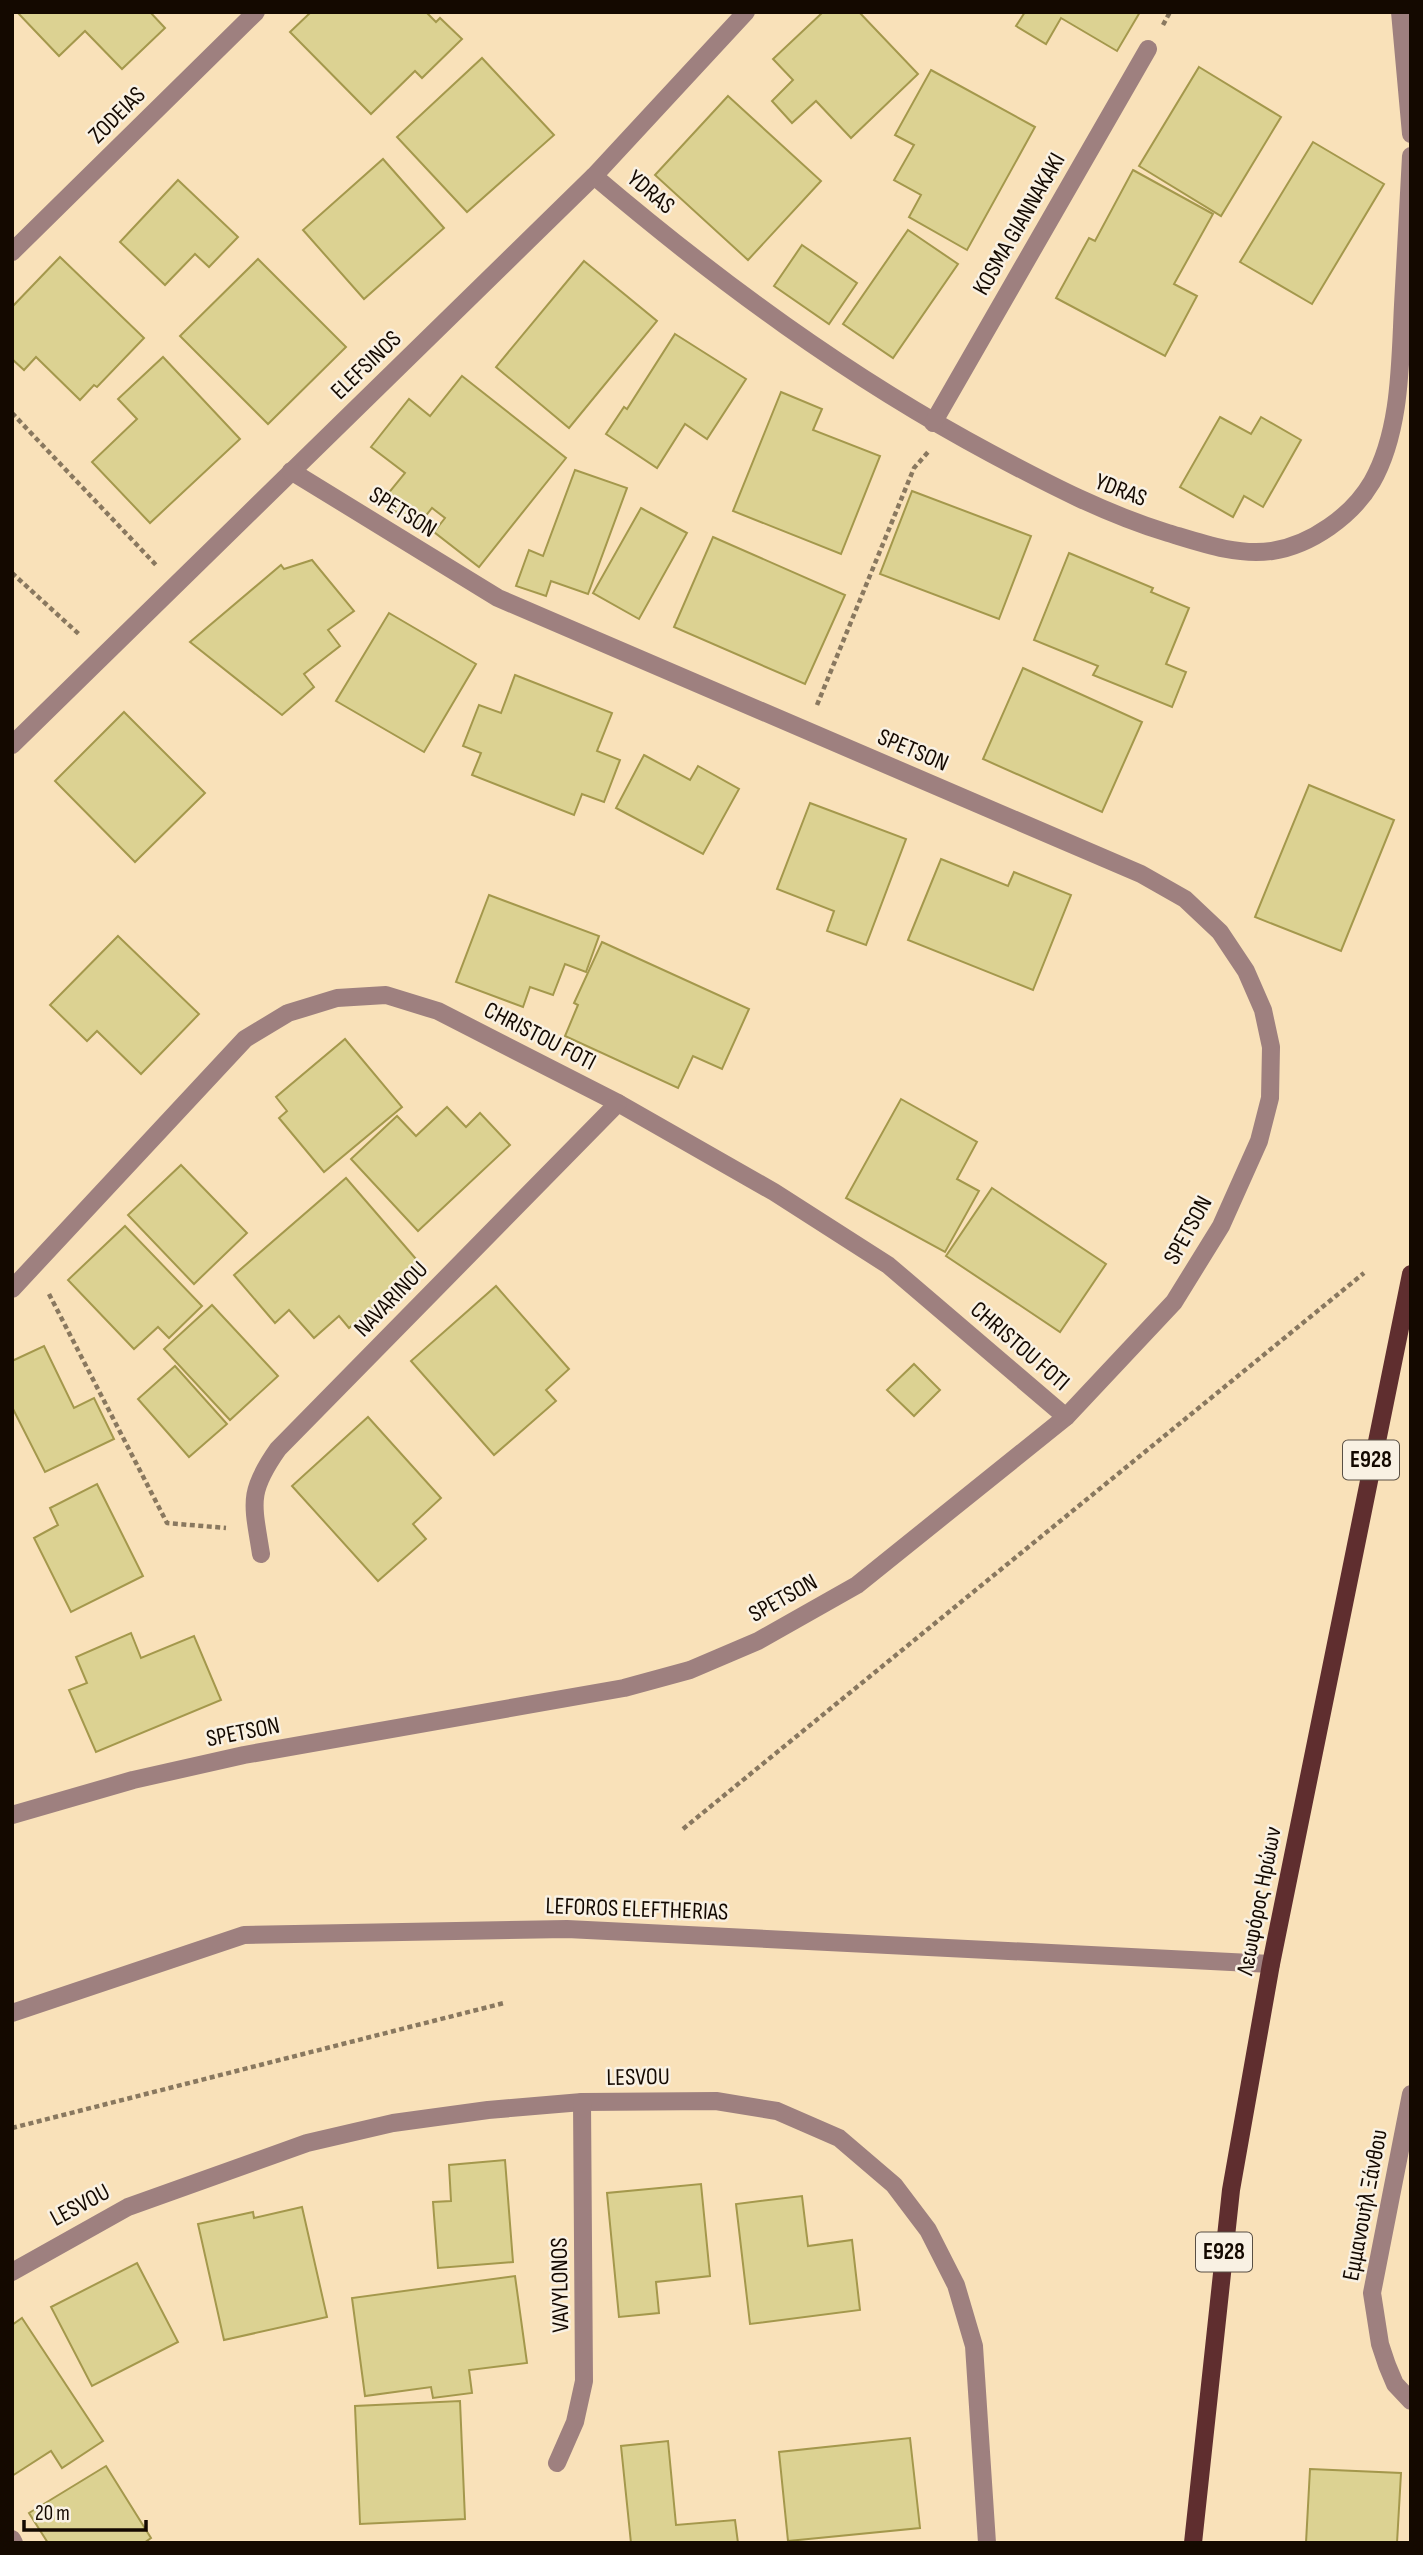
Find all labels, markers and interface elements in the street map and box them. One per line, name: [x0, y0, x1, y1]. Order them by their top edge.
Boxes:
street label: ZODEIAS: [83, 81, 151, 149]
street label: KOSMA GIANNAKAKI: [967, 148, 1071, 300]
street label: YDRAS: [621, 164, 681, 220]
street label: ELEFSINOS: [325, 324, 407, 406]
street label: YDRAS: [1091, 467, 1151, 513]
street label: SPETSON: [364, 480, 442, 544]
street label: SPETSON: [873, 722, 953, 778]
street label: CHRISTOU FOTI: [479, 995, 601, 1077]
street label: SPETSON: [1157, 1191, 1219, 1269]
street label: NAVARINOU: [348, 1255, 434, 1343]
street label: CHRISTOU FOTI: [964, 1295, 1076, 1397]
road number: E928: [1343, 1441, 1399, 1480]
street label: SPETSON: [744, 1567, 822, 1629]
street label: SPETSON: [204, 1711, 282, 1753]
street label: Λεωφόρος Ηρώων: [1230, 1824, 1288, 1979]
street label: LEFOROS ELEFTHERIAS: [545, 1891, 729, 1927]
street label: LESVOU: [606, 2062, 670, 2092]
street label: Εμμανουήλ Ξάνθου: [1336, 2127, 1394, 2283]
street label: LESVOU: [45, 2177, 115, 2233]
road number: E928: [1196, 2232, 1252, 2272]
street label: VAVYLONOS: [545, 2237, 575, 2333]
scale bar: [24, 2488, 147, 2532]
text: 20 m: [35, 2501, 70, 2526]

